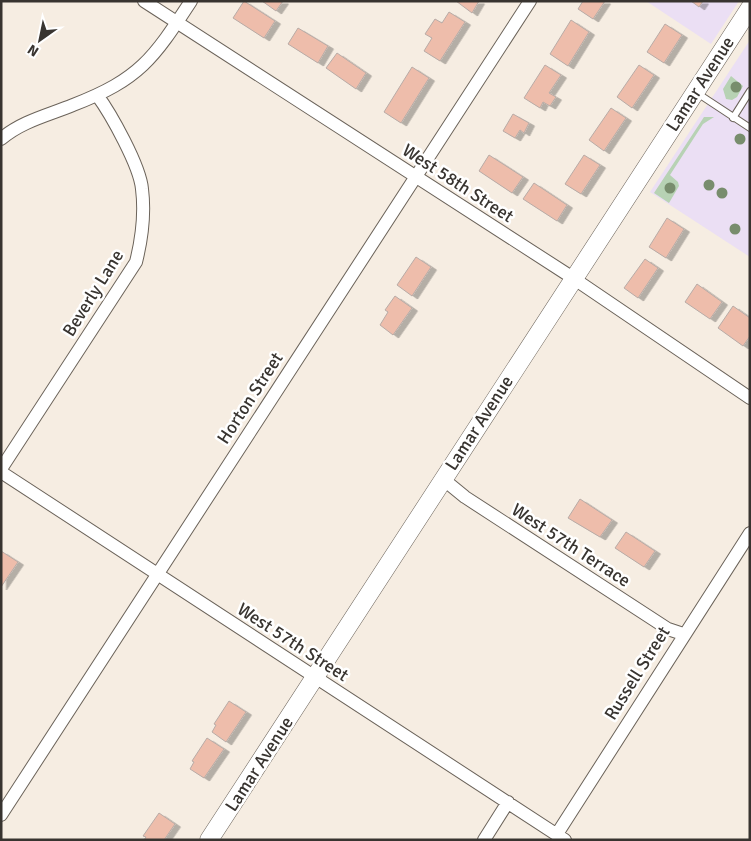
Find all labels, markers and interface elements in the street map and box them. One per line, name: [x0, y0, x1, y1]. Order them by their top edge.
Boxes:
north arrow: [15, 15, 65, 65]
street label: Lamar Avenue: [661, 32, 739, 136]
text: N: [24, 41, 42, 60]
street label: West 58th Street: [398, 139, 518, 227]
street label: Beverly Lane: [58, 246, 128, 340]
street label: Horton Street: [212, 348, 288, 448]
street label: Lamar Avenue: [440, 371, 518, 475]
street label: West 57th Terrace: [507, 498, 635, 592]
street label: West 57th Street: [233, 598, 353, 686]
street label: Russell Street: [600, 622, 674, 724]
street label: Lamar Avenue: [220, 712, 298, 816]

